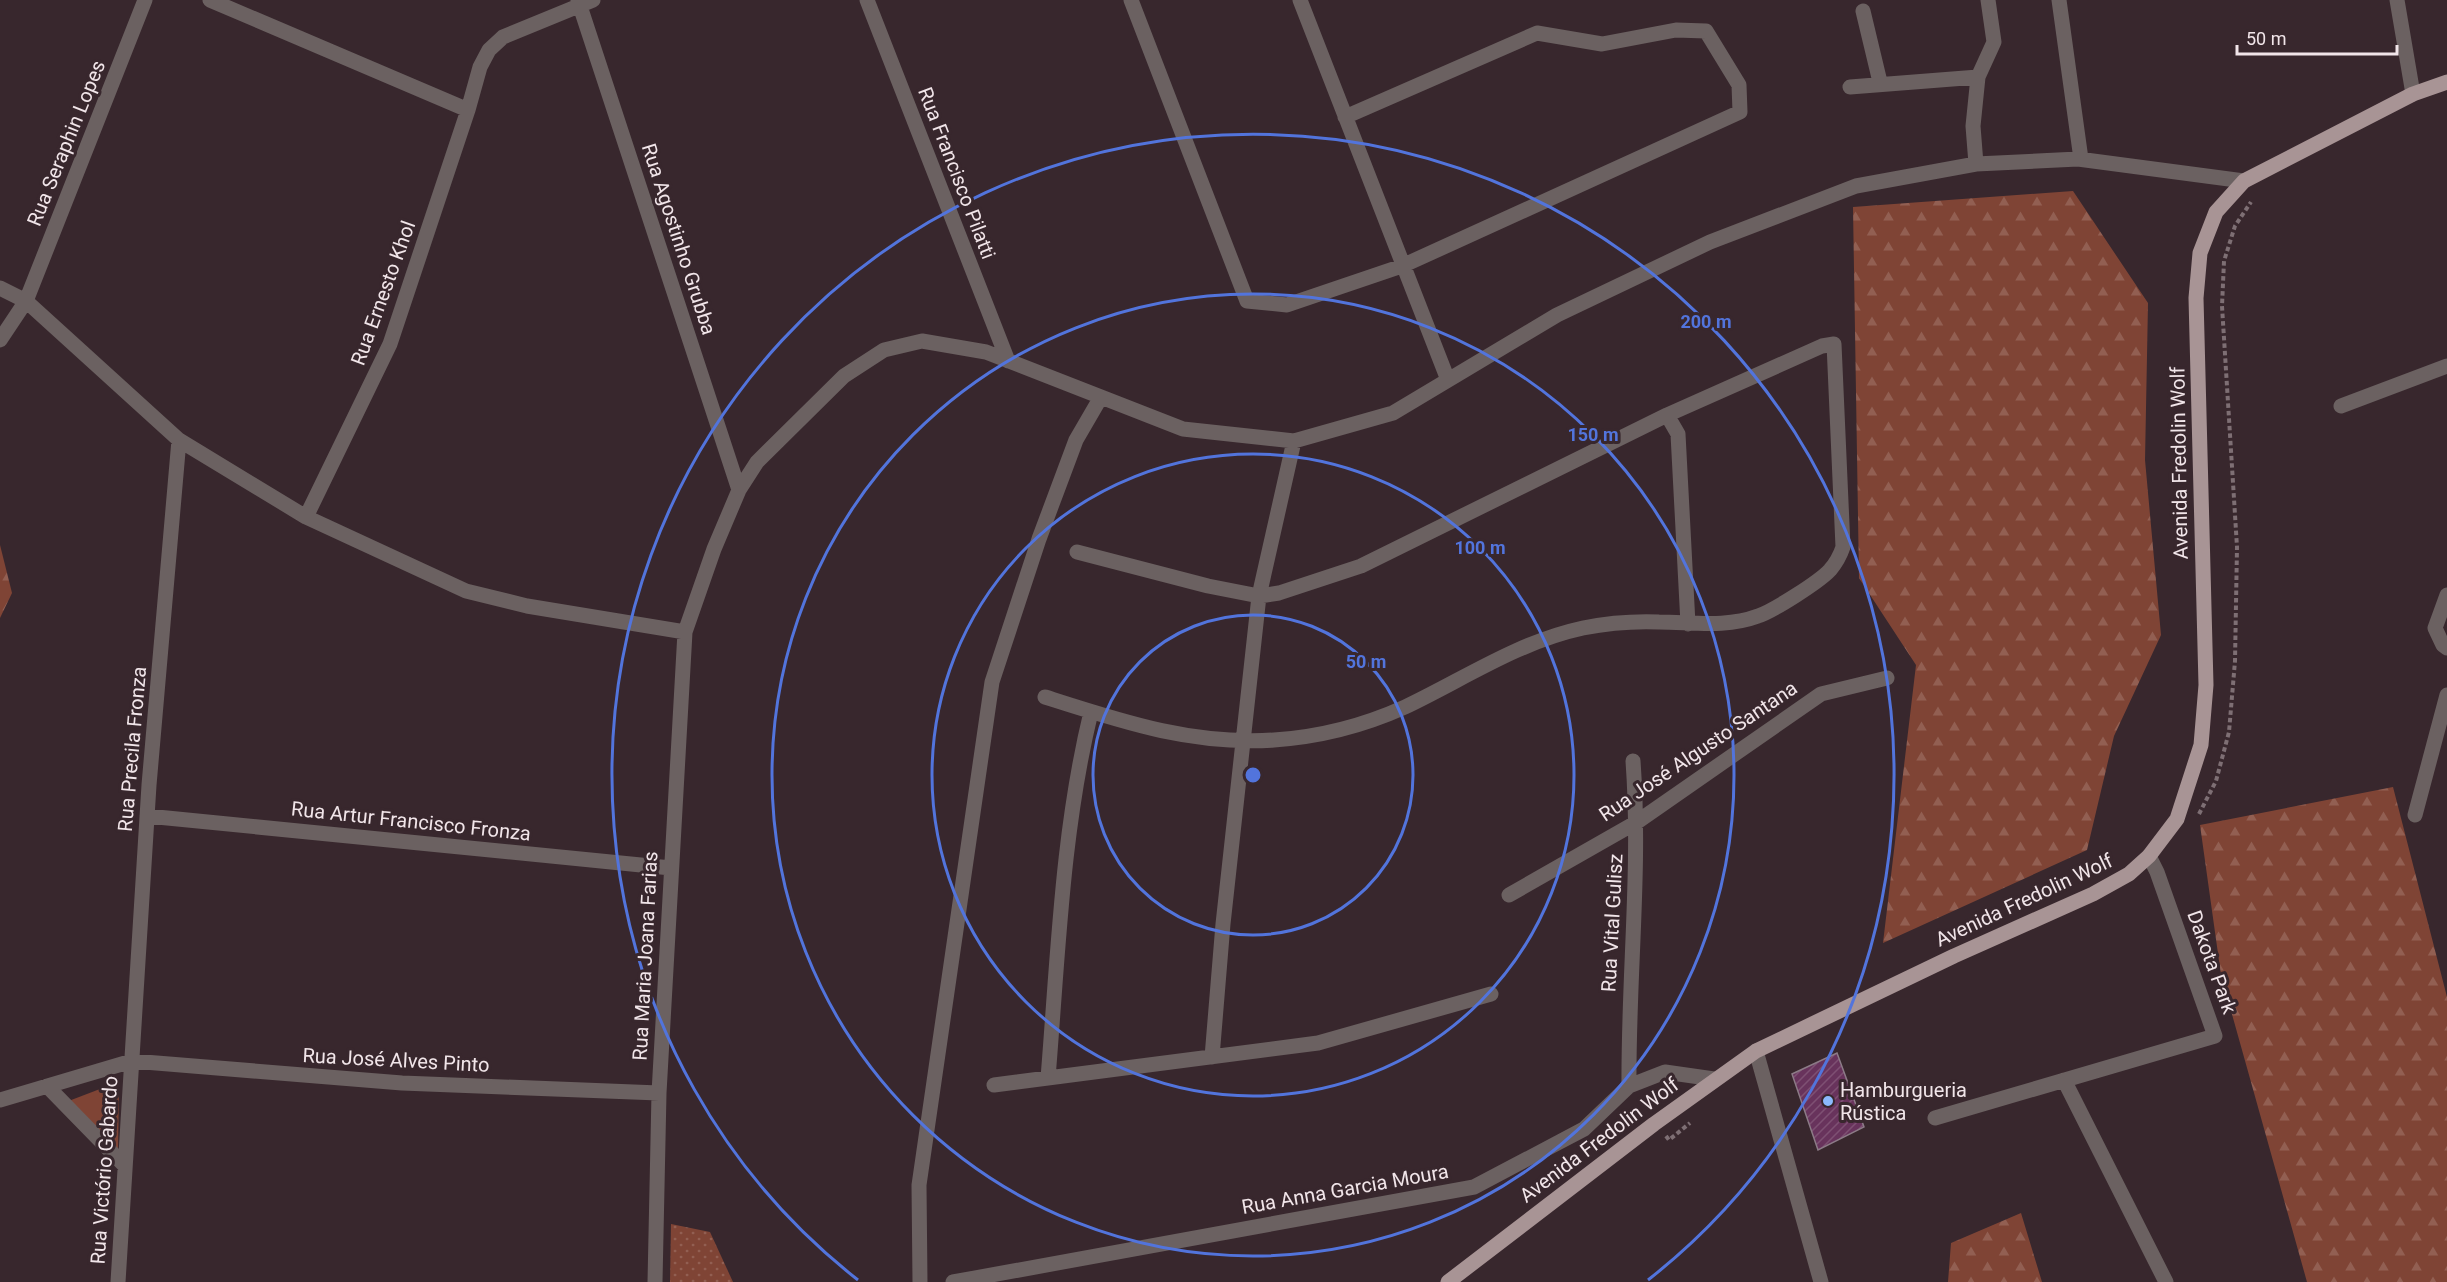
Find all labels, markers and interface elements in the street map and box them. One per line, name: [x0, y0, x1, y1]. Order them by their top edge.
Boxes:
scale bar: [2237, 18, 2398, 56]
text: 50 m: [2246, 28, 2286, 49]
street label: Rua Seraphin Lopes: [22, 57, 110, 229]
street label: Rua Francisco Pilatti: [913, 84, 1001, 262]
street label: Rua Agostinho Grubba: [637, 140, 721, 338]
street label: Rua Ernesto Khol: [346, 218, 420, 368]
text: 200 m: [1680, 311, 1732, 332]
street label: Avenida Fredolin Wolf: [2165, 366, 2193, 560]
text: 150 m: [1567, 424, 1619, 445]
text: 100 m: [1454, 537, 1506, 558]
text: 50 m: [1346, 651, 1386, 672]
street label: Rua Precila Fronza: [113, 665, 151, 833]
street label: Rua José Algusto Santana: [1594, 676, 1802, 826]
centre of rings: [1243, 765, 1263, 785]
street label: Rua Artur Francisco Fronza: [290, 796, 532, 846]
street label: Avenida Fredolin Wolf: [1932, 848, 2116, 952]
street label: Rua Maria Joana Farias: [628, 851, 662, 1061]
street label: Rua Vital Gulisz: [1596, 853, 1628, 993]
street label: Dakota Park: [2182, 907, 2242, 1018]
street label: Rua José Alves Pinto: [302, 1043, 490, 1077]
street label: Avenida Fredolin Wolf: [1515, 1072, 1683, 1208]
street label: Rua Victório Gabardo: [85, 1075, 123, 1265]
place label: Hamburgueria Rústica: [1840, 1078, 1967, 1125]
marker: Hamburgueria Rústica: [1821, 1094, 1835, 1108]
street label: Rua Anna Garcia Moura: [1240, 1159, 1450, 1219]

